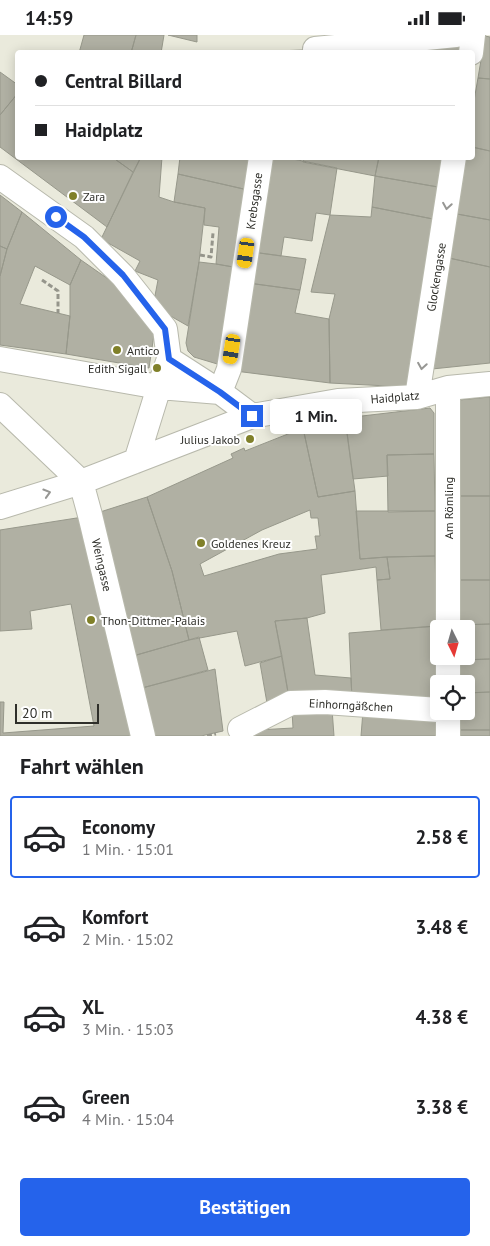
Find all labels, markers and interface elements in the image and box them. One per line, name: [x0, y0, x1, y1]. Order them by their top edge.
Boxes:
text: 14:59: [25, 6, 73, 30]
text: Central Billard: [65, 69, 182, 93]
text: Haidplatz: [65, 118, 143, 142]
street label: Krebsgasse: [243, 172, 265, 230]
place label: Zara: [83, 189, 105, 204]
marker: Zara: [67, 190, 79, 202]
one-way arrow: [442, 201, 452, 210]
route start: [45, 206, 67, 228]
car: [236, 237, 255, 269]
street label: Glockengasse: [423, 241, 449, 313]
car: [222, 333, 241, 365]
place label: Antico: [127, 343, 159, 358]
marker: Antico: [111, 344, 123, 356]
place label: Edith Sigall: [88, 361, 147, 376]
marker: Edith Sigall: [151, 362, 163, 374]
one-way arrow: [417, 362, 427, 371]
street label: Haidplatz: [370, 387, 420, 407]
callout: 1 Min.: [270, 399, 362, 433]
route end: [241, 405, 263, 427]
text: 1 Min.: [295, 406, 337, 426]
place label: Julius Jakob: [180, 432, 240, 447]
marker: Julius Jakob: [244, 433, 256, 445]
street label: Am Römling: [441, 477, 456, 539]
one-way arrow: [42, 488, 50, 498]
place label: Goldenes Kreuz: [211, 536, 291, 551]
street label: Weingasse: [89, 537, 115, 593]
marker: Goldenes Kreuz: [195, 537, 207, 549]
place label: Thon-Dittmer-Palais: [101, 613, 205, 628]
marker: Thon-Dittmer-Palais: [85, 614, 97, 626]
north arrow: [430, 620, 475, 665]
map controls: [430, 620, 475, 720]
button: locate: [430, 675, 475, 720]
street label: Einhorngäßchen: [309, 695, 393, 715]
scale bar: [15, 701, 99, 724]
text: 20 m: [22, 704, 52, 722]
text: Fahrt wählen: [20, 752, 144, 780]
icon: car: [22, 815, 67, 860]
text: Economy: [82, 815, 155, 839]
text: 2.58 €: [415, 825, 468, 849]
text: 1 Min. · 15:01: [82, 839, 174, 859]
icon: car: [22, 905, 67, 950]
text: Komfort: [82, 905, 148, 929]
text: 3.48 €: [415, 915, 468, 939]
text: 2 Min. · 15:02: [82, 929, 174, 949]
icon: car: [22, 995, 67, 1040]
text: XL: [82, 995, 104, 1019]
text: 4.38 €: [415, 1005, 468, 1029]
text: 3 Min. · 15:03: [82, 1019, 174, 1039]
icon: car: [22, 1085, 67, 1130]
text: Green: [82, 1085, 130, 1109]
text: 3.38 €: [415, 1095, 468, 1119]
text: 4 Min. · 15:04: [82, 1109, 174, 1129]
button: Bestätigen: [20, 1178, 470, 1236]

